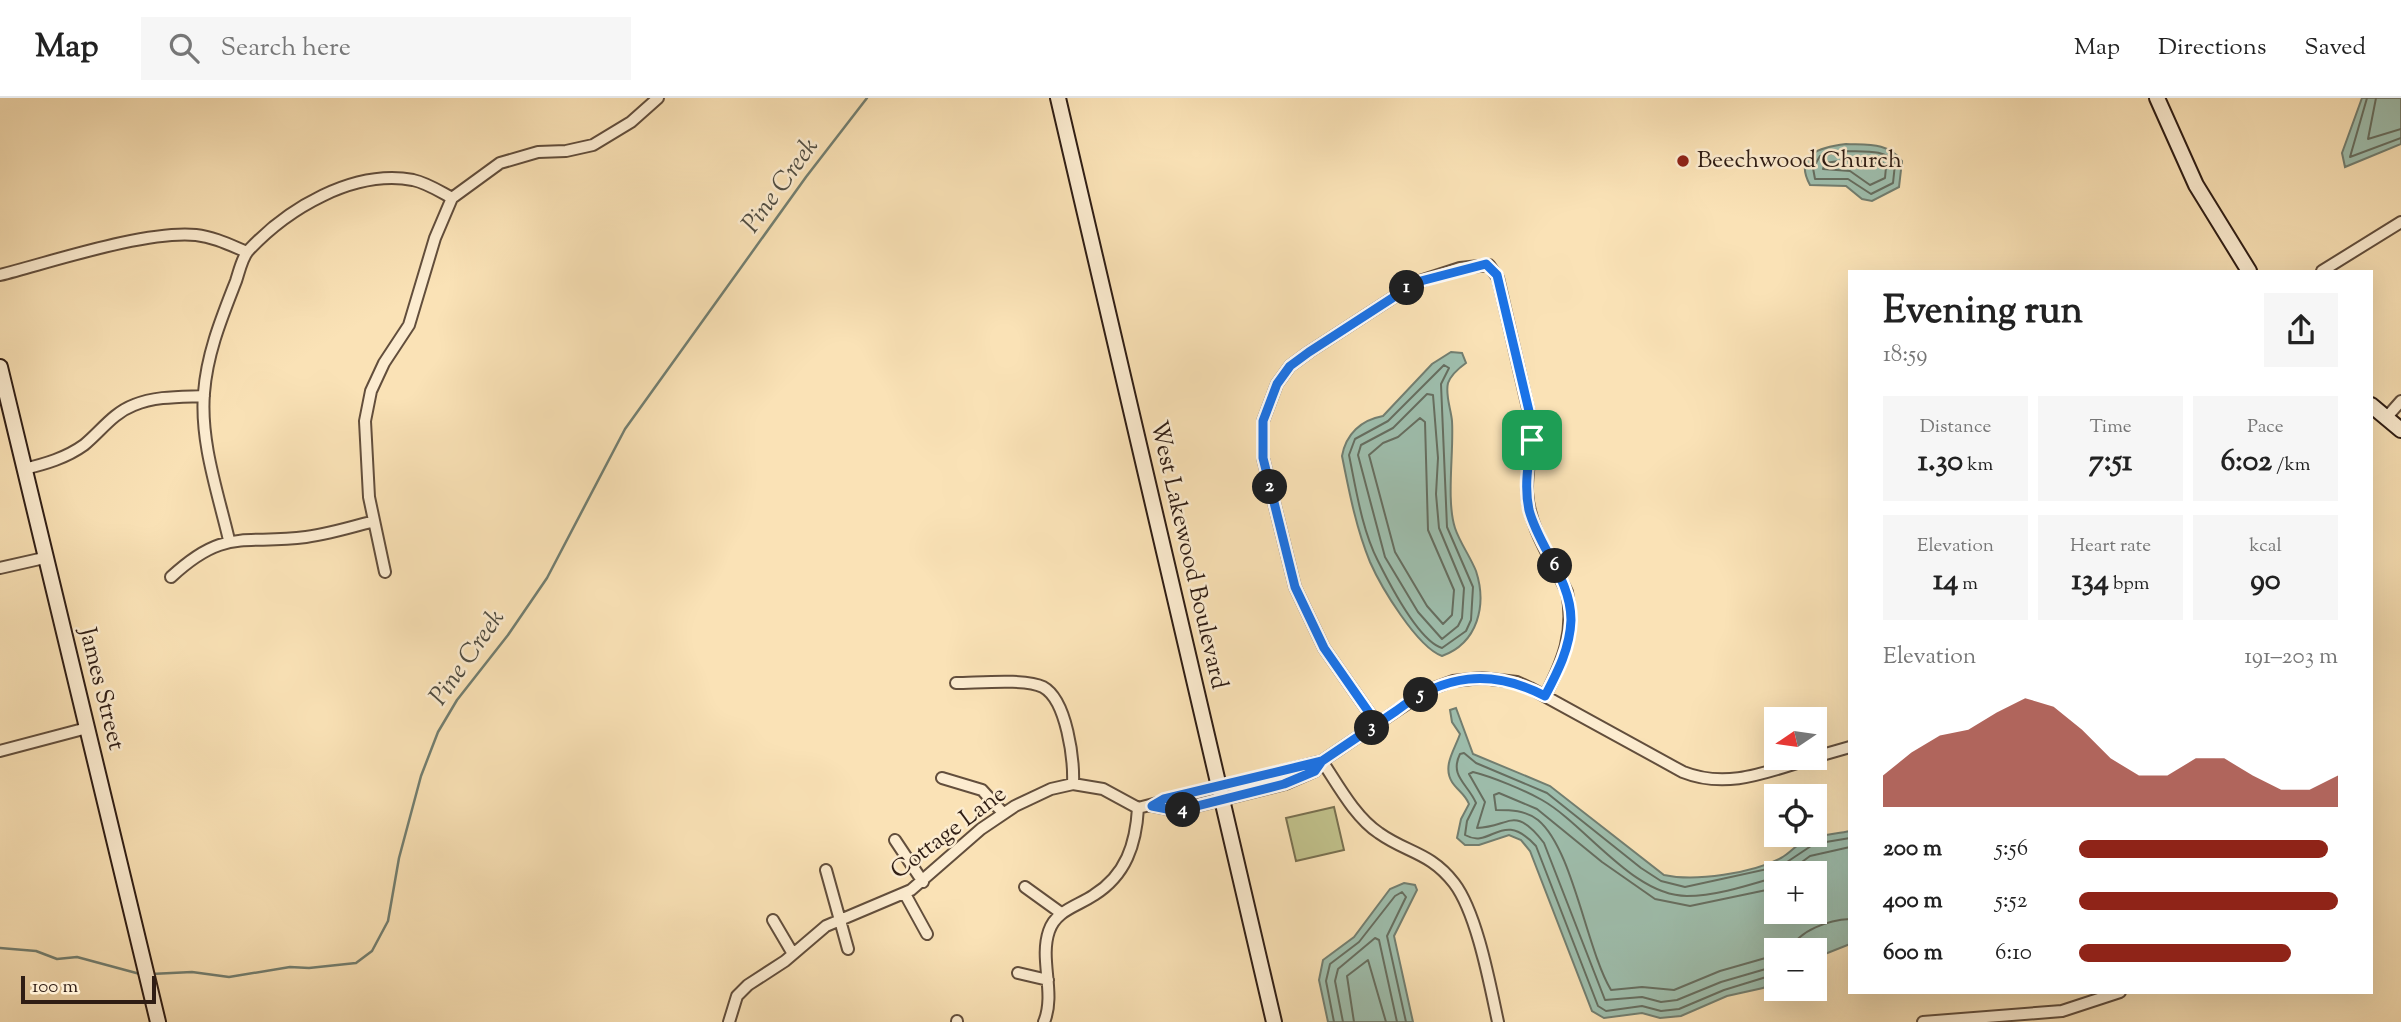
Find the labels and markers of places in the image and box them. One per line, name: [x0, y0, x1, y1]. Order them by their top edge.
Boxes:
place label: Beechwood Church: [1697, 144, 1902, 178]
marker: Beechwood Church: [1675, 153, 1691, 169]
pin: 1: [1390, 270, 1424, 306]
pin: [1502, 410, 1562, 470]
pin: 2: [1252, 470, 1288, 504]
pin: 6: [1538, 548, 1572, 584]
pin: 5: [1404, 678, 1438, 712]
pin: 3: [1354, 710, 1390, 746]
pin: 4: [1166, 792, 1200, 828]

